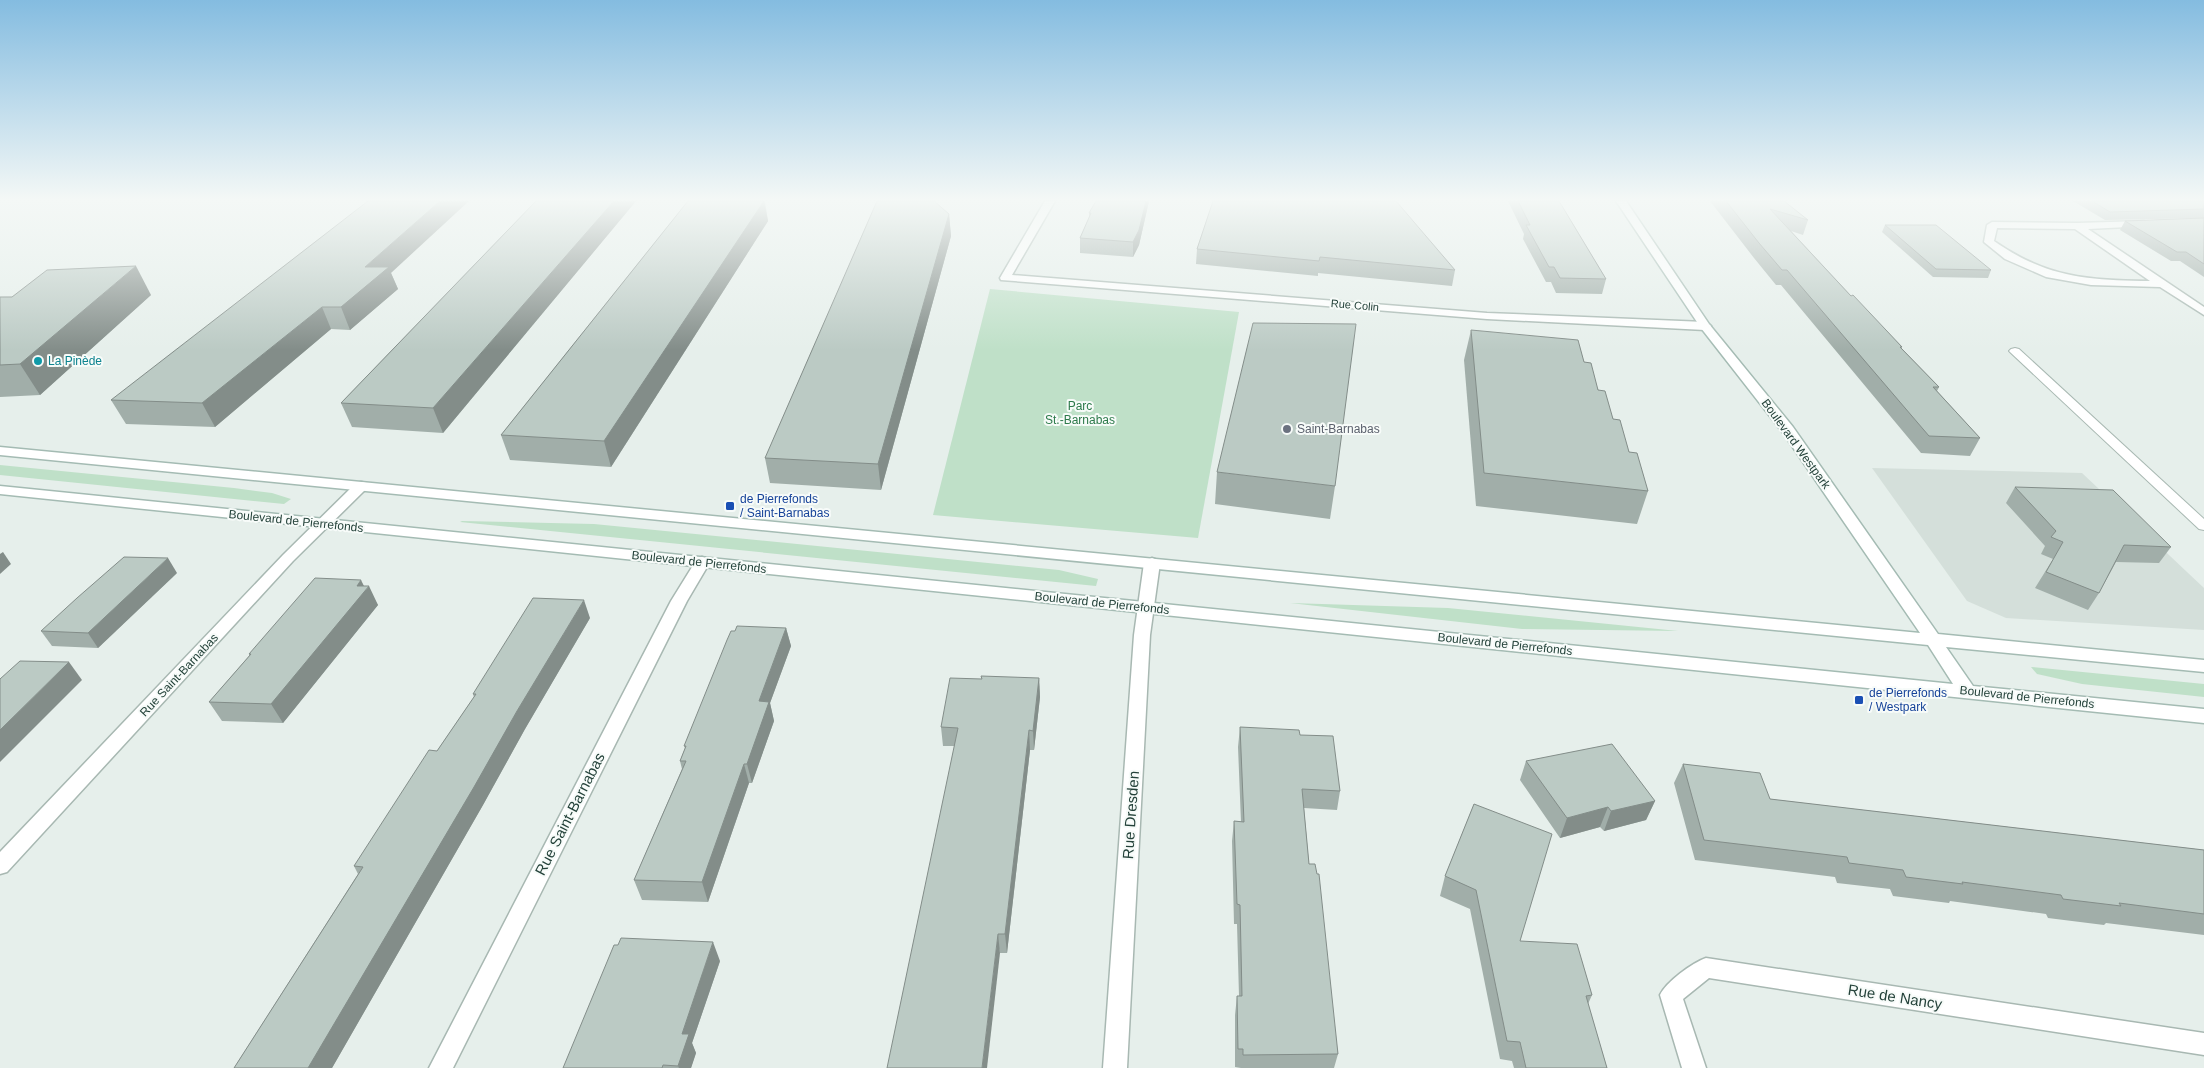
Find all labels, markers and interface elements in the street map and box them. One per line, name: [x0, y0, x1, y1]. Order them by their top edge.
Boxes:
street label: Rue Colin: [1330, 297, 1380, 313]
place label: La Pinède: [48, 354, 102, 368]
marker: La Pinède: [32, 355, 44, 367]
street label: Boulevard Westpark: [1759, 396, 1834, 493]
park label: Parc St.-Barnabas: [1045, 399, 1115, 427]
place label: Saint-Barnabas: [1297, 422, 1380, 436]
marker: Saint-Barnabas: [1281, 423, 1293, 435]
place label: de Pierrefonds / Saint-Barnabas: [740, 492, 829, 520]
marker: de Pierrefonds / Saint-Barnabas: [724, 500, 736, 512]
street label: Boulevard de Pierrefonds: [228, 507, 364, 535]
street label: Boulevard de Pierrefonds: [631, 548, 767, 576]
street label: Boulevard de Pierrefonds: [1034, 589, 1170, 617]
street label: Boulevard de Pierrefonds: [1437, 630, 1573, 658]
street label: Rue Saint-Barnabas: [137, 631, 221, 719]
street label: Boulevard de Pierrefonds: [1959, 683, 2095, 711]
place label: de Pierrefonds / Westpark: [1869, 686, 1947, 714]
marker: de Pierrefonds / Westpark: [1853, 694, 1865, 706]
street label: Rue Saint-Barnabas: [531, 750, 608, 878]
street label: Rue Dresden: [1119, 770, 1142, 860]
street label: Rue de Nancy: [1847, 981, 1944, 1012]

